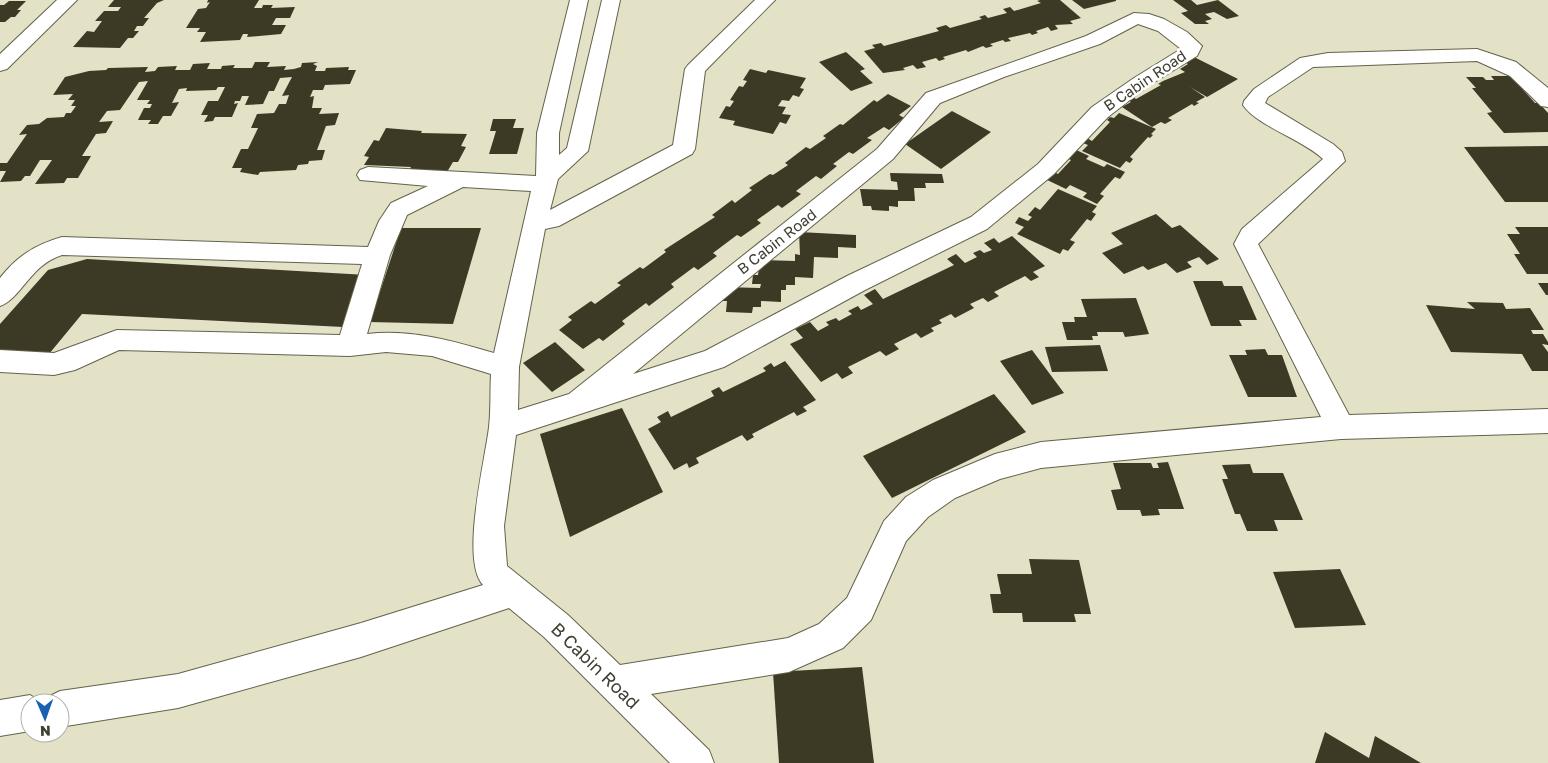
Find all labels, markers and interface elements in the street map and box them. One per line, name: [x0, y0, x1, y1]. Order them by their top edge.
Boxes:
street label: B Cabin Road: [1100, 46, 1189, 114]
street label: B Cabin Road: [733, 205, 820, 278]
street label: B Cabin Road: [547, 618, 645, 713]
north arrow: [20, 693, 70, 743]
text: N: [40, 723, 51, 740]

